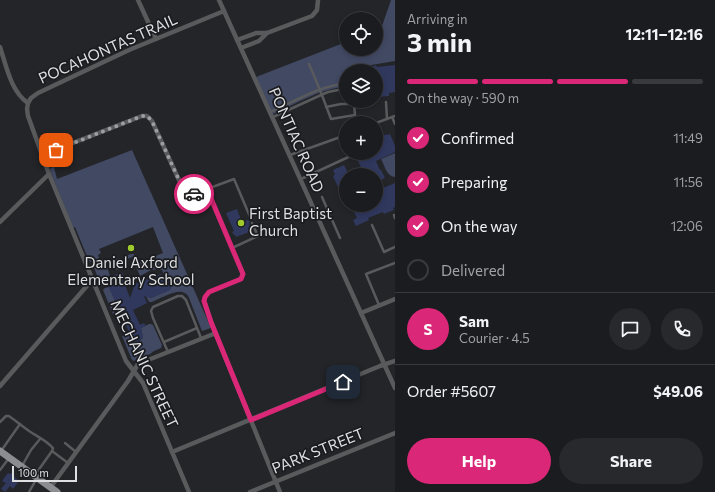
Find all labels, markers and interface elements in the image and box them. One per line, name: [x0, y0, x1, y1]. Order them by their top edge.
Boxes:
street label: POCAHONTAS TRAIL: [35, 9, 180, 87]
text: Arriving in: [407, 11, 467, 27]
map controls: [339, 12, 383, 212]
button: locate: [339, 12, 383, 56]
text: 12:11–12:16: [626, 25, 703, 43]
text: 3 min: [407, 26, 472, 57]
button: layers: [339, 64, 383, 108]
street label: PONTIAC ROAD: [266, 84, 328, 195]
text: On the way · 590 m: [407, 90, 519, 106]
button: +: [339, 116, 383, 160]
icon: check: [407, 127, 429, 149]
text: Confirmed: [441, 129, 514, 147]
text: 11:49: [673, 130, 703, 146]
pin: [39, 133, 73, 167]
icon: bag: [45, 139, 67, 161]
button: −: [339, 168, 383, 212]
icon: check: [407, 171, 429, 193]
text: Preparing: [441, 173, 507, 191]
courier: [174, 174, 214, 214]
text: 11:56: [673, 174, 703, 190]
icon: car: [183, 183, 205, 205]
place label: First Baptist Church: [249, 204, 332, 239]
icon: check: [407, 215, 429, 237]
text: On the way: [441, 217, 518, 235]
marker: First Baptist Church: [236, 218, 246, 228]
text: 12:06: [671, 218, 703, 234]
marker: Daniel Axford Elementary School: [126, 243, 136, 253]
place label: Daniel Axford Elementary School: [67, 253, 195, 288]
text: Delivered: [441, 261, 505, 279]
street label: MECHANIC STREET: [107, 297, 183, 431]
button: chat: [609, 308, 651, 350]
button: phone: [661, 308, 703, 350]
text: Sam: [459, 312, 489, 330]
text: S: [423, 320, 433, 338]
text: Courier · 4.5: [459, 330, 530, 346]
pin: [326, 365, 360, 399]
icon: home: [332, 371, 354, 393]
text: Order #5607: [407, 382, 496, 400]
text: $49.06: [653, 382, 703, 400]
street label: PARK STREET: [269, 423, 367, 477]
button: Help: [407, 438, 551, 484]
button: Share: [559, 438, 703, 484]
scale bar: [12, 464, 77, 483]
text: 100 m: [18, 466, 49, 479]

